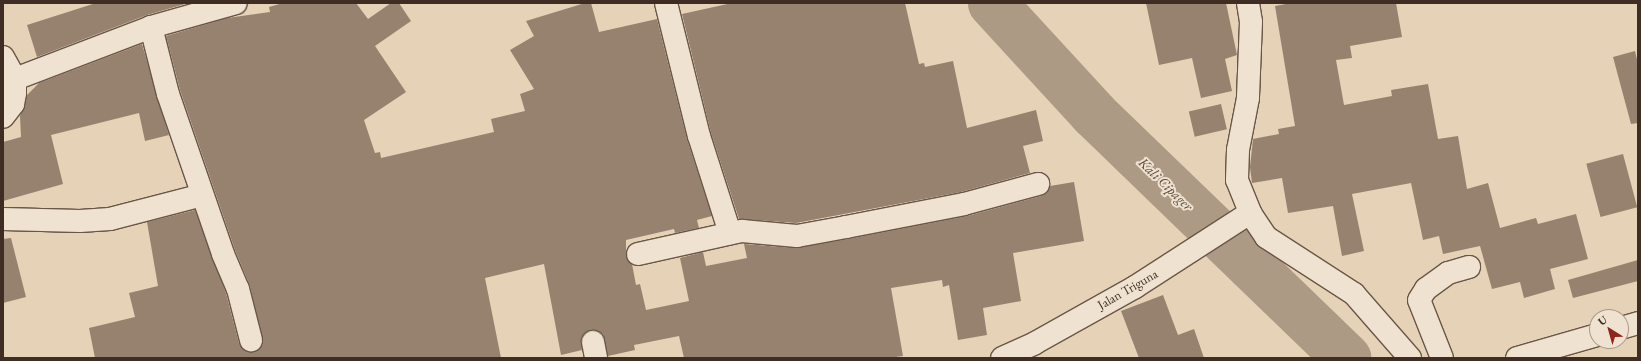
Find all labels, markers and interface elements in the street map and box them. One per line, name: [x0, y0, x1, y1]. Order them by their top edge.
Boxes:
water label: Kali Cipager: [1135, 154, 1197, 214]
street label: Jalan Triguna: [1095, 267, 1161, 313]
north arrow: [1589, 309, 1629, 349]
text: U: [1595, 312, 1610, 328]

